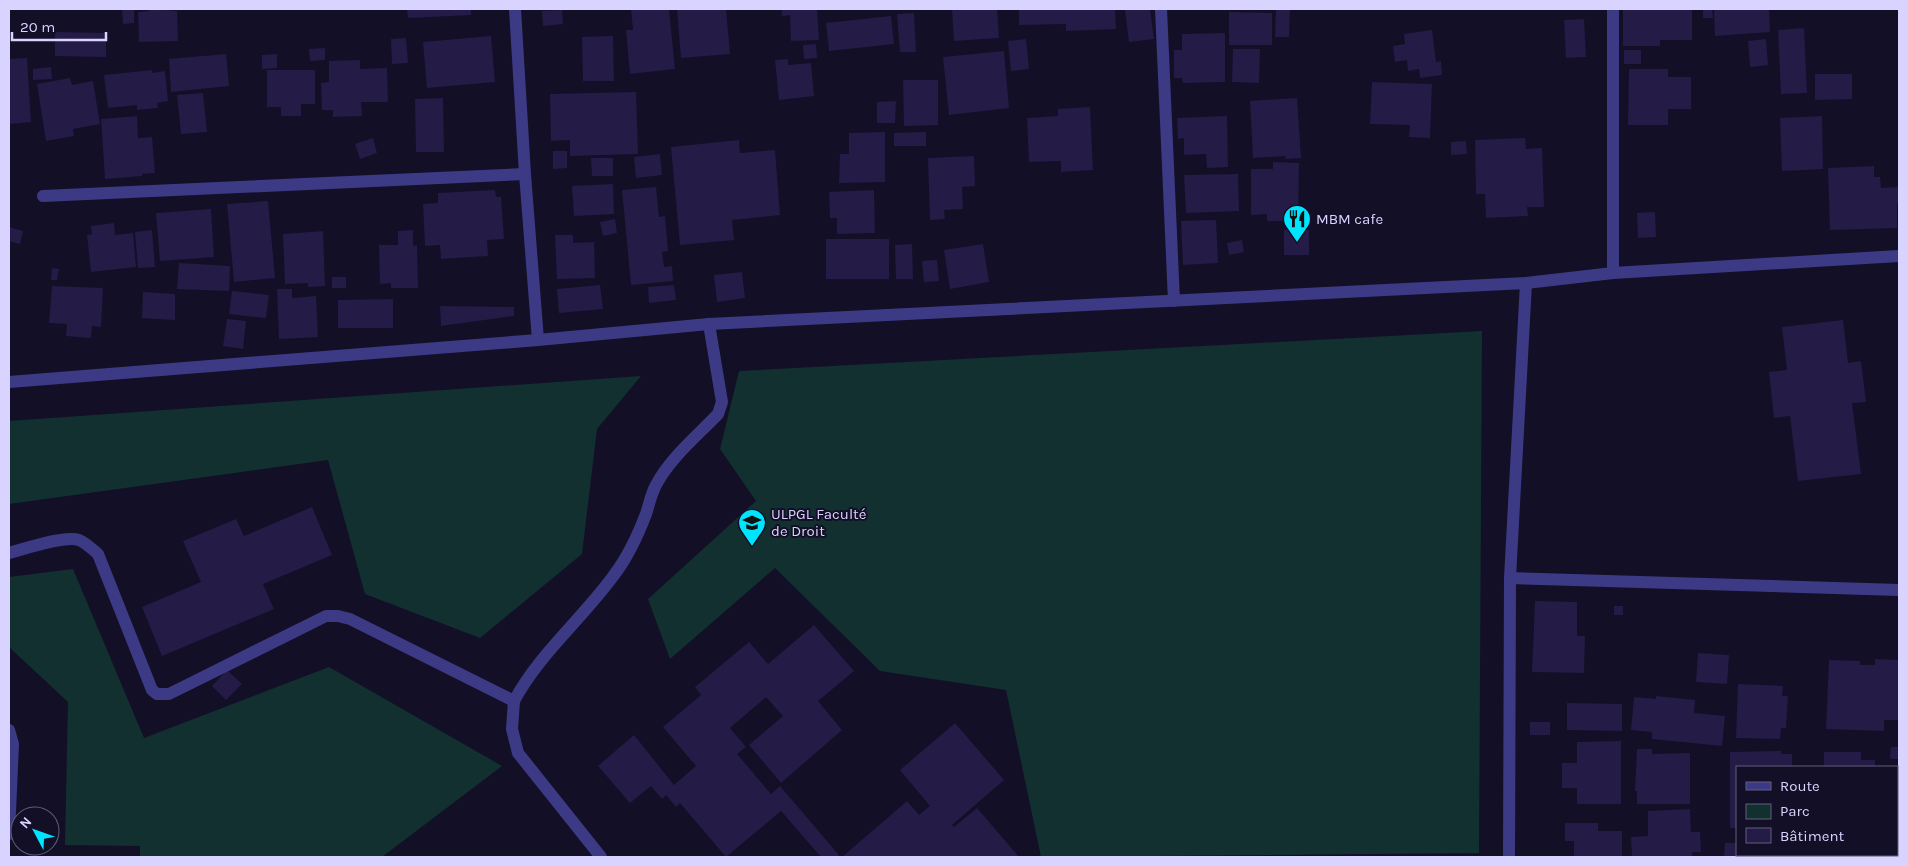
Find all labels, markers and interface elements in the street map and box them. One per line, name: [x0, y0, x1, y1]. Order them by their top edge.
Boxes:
scale bar: [12, 10, 106, 42]
text: 20 m: [20, 18, 55, 36]
restaurant icon: MBM cafe: [1282, 204, 1312, 243]
place label: MBM cafe: [1316, 210, 1383, 228]
place label: ULPGL Faculté de Droit: [771, 505, 866, 540]
school or university icon: ULPGL Faculté de Droit: [737, 508, 767, 547]
legend: [1736, 766, 1898, 856]
text: Route: [1780, 777, 1820, 795]
text: Parc: [1780, 802, 1810, 820]
north arrow: [10, 806, 60, 856]
text: N: [16, 813, 35, 832]
text: Bâtiment: [1780, 827, 1844, 845]

